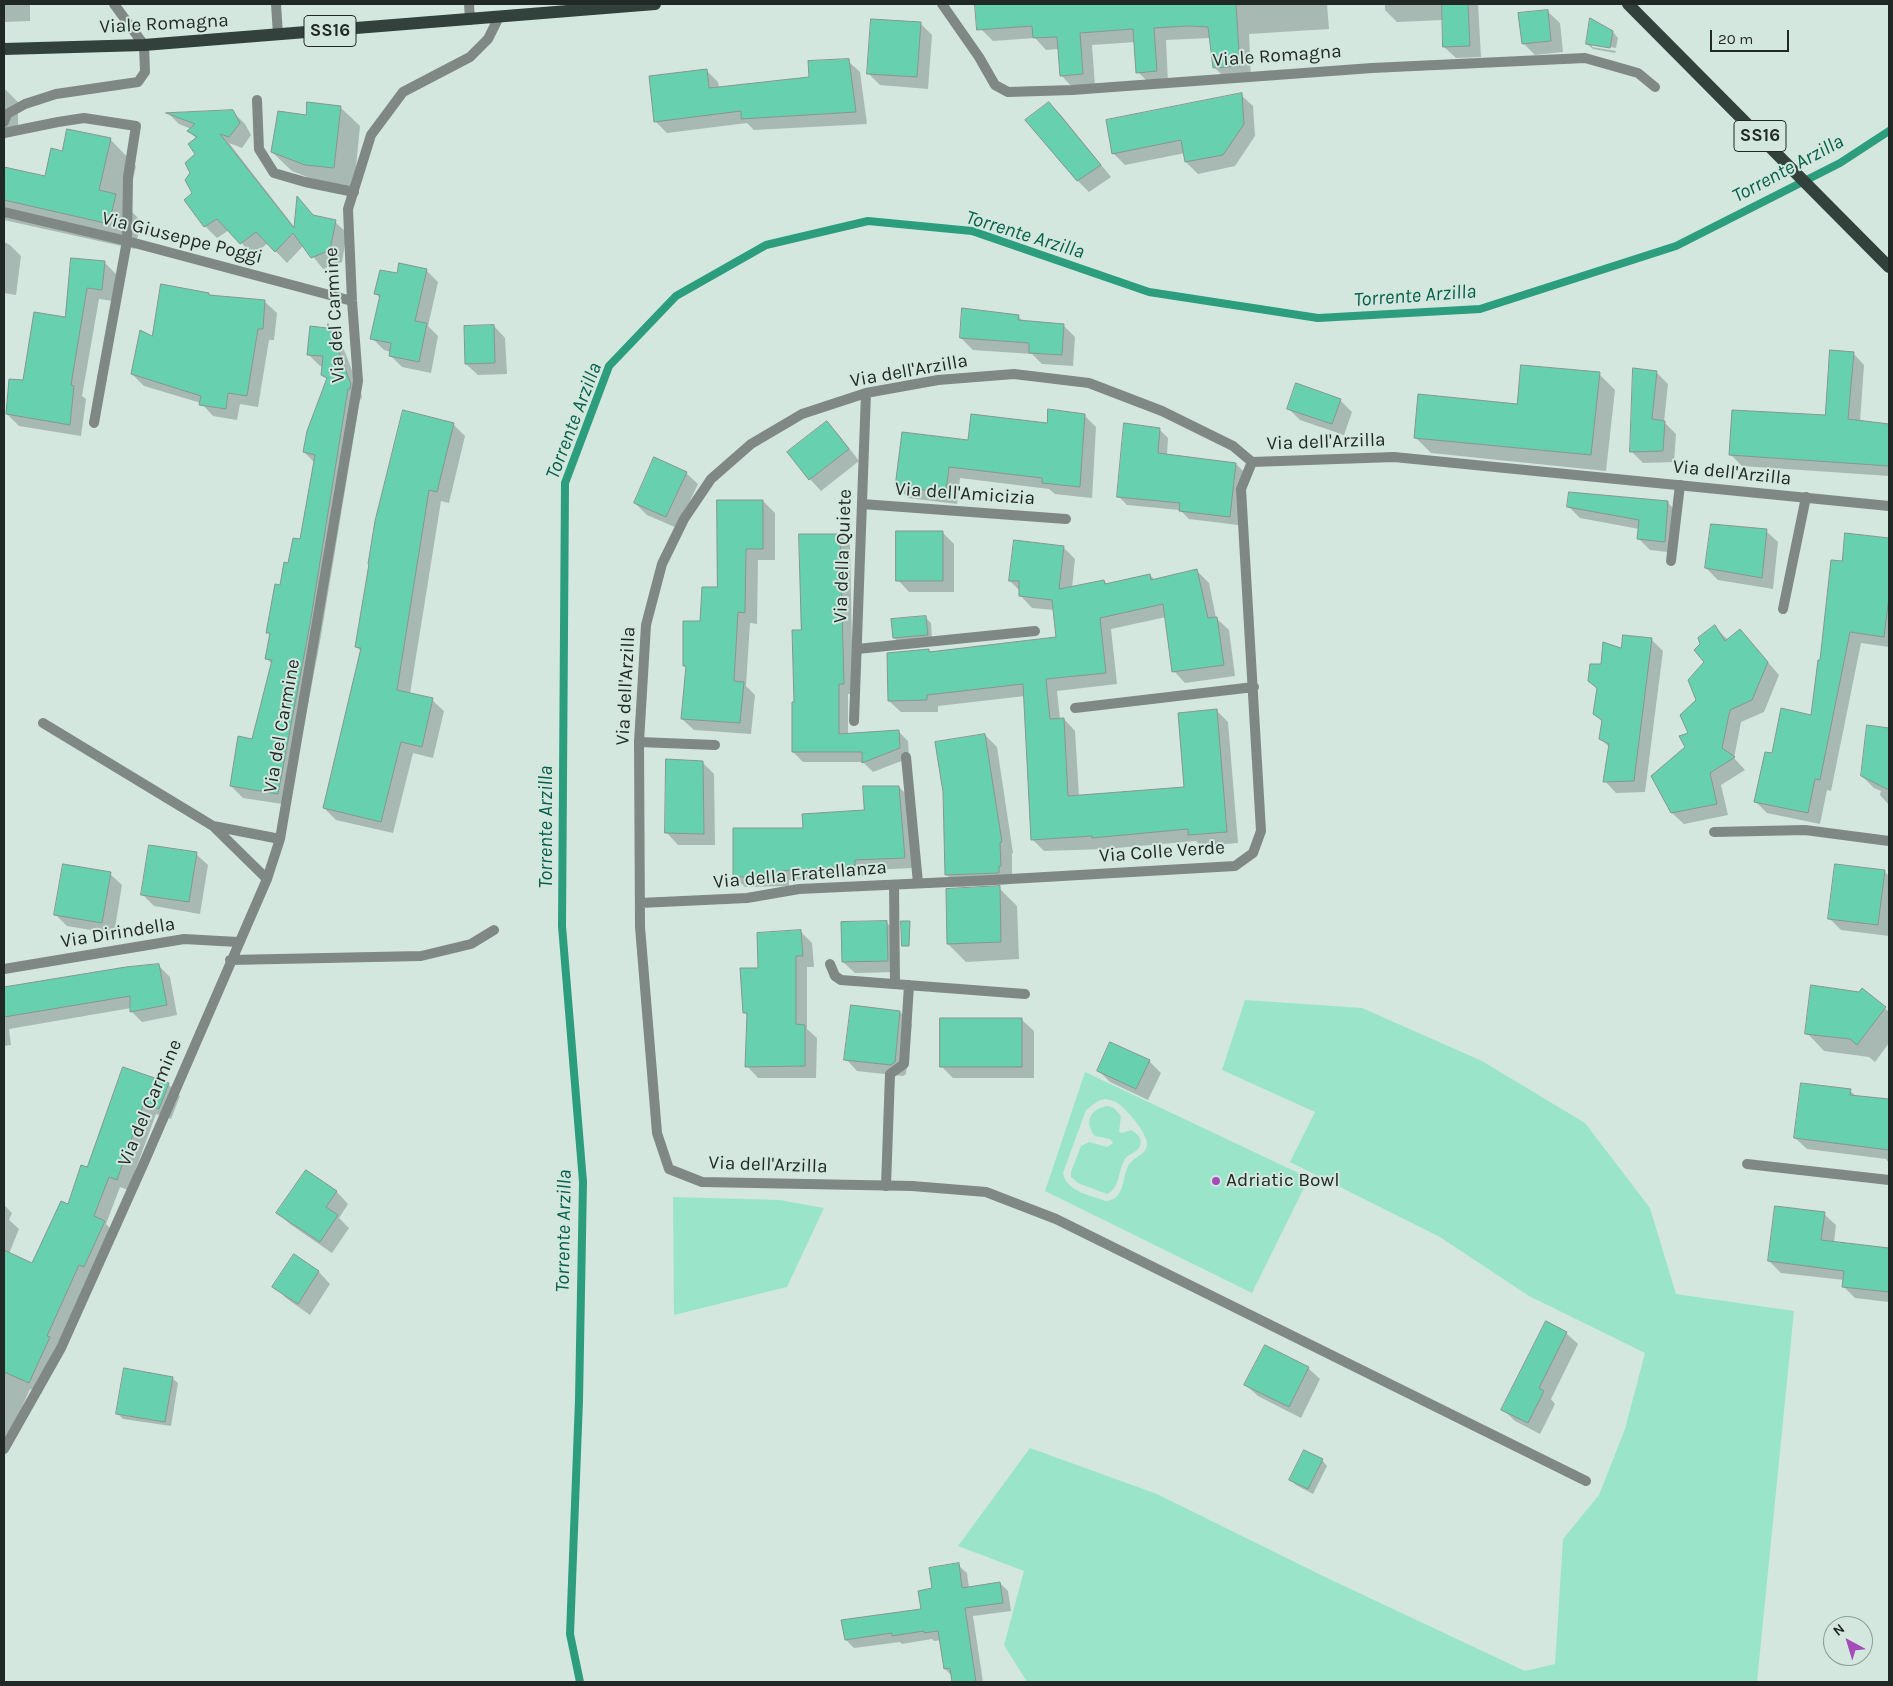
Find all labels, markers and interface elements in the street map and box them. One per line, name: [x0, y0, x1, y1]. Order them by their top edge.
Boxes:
street label: Viale Romagna: [99, 9, 229, 39]
road number: SS16: [304, 16, 356, 46]
scale bar: [1713, 20, 1792, 52]
text: 20 m: [1718, 30, 1753, 48]
street label: Viale Romagna: [1212, 40, 1342, 72]
road number: SS16: [1734, 120, 1786, 152]
water label: Torrente Arzilla: [1728, 130, 1848, 208]
water label: Torrente Arzilla: [963, 206, 1087, 264]
street label: Via Giuseppe Poggi: [99, 207, 265, 269]
street label: Via del Carmine: [320, 247, 350, 383]
water label: Torrente Arzilla: [1353, 280, 1477, 312]
street label: Via dell'Arzilla: [848, 349, 970, 393]
water label: Torrente Arzilla: [541, 359, 607, 483]
street label: Via dell'Arzilla: [1266, 429, 1386, 455]
street label: Via dell'Arzilla: [1672, 455, 1792, 491]
street label: Via dell'Amicizia: [894, 478, 1036, 510]
street label: Via della Quiete: [829, 489, 857, 623]
street label: Via dell'Arzilla: [611, 626, 641, 746]
street label: Via del Carmine: [259, 657, 305, 795]
water label: Torrente Arzilla: [534, 766, 558, 888]
street label: Via Colle Verde: [1098, 836, 1226, 868]
street label: Via della Fratellanza: [712, 856, 888, 894]
street label: Via Dirindella: [59, 913, 177, 953]
street label: Via del Carmine: [113, 1036, 187, 1170]
street label: Via dell'Arzilla: [708, 1152, 828, 1178]
water label: Torrente Arzilla: [551, 1169, 577, 1293]
place label: Adriatic Bowl: [1226, 1170, 1340, 1192]
marker: Adriatic Bowl: [1210, 1175, 1222, 1187]
north arrow: [1823, 1616, 1873, 1666]
text: N: [1830, 1620, 1848, 1640]

